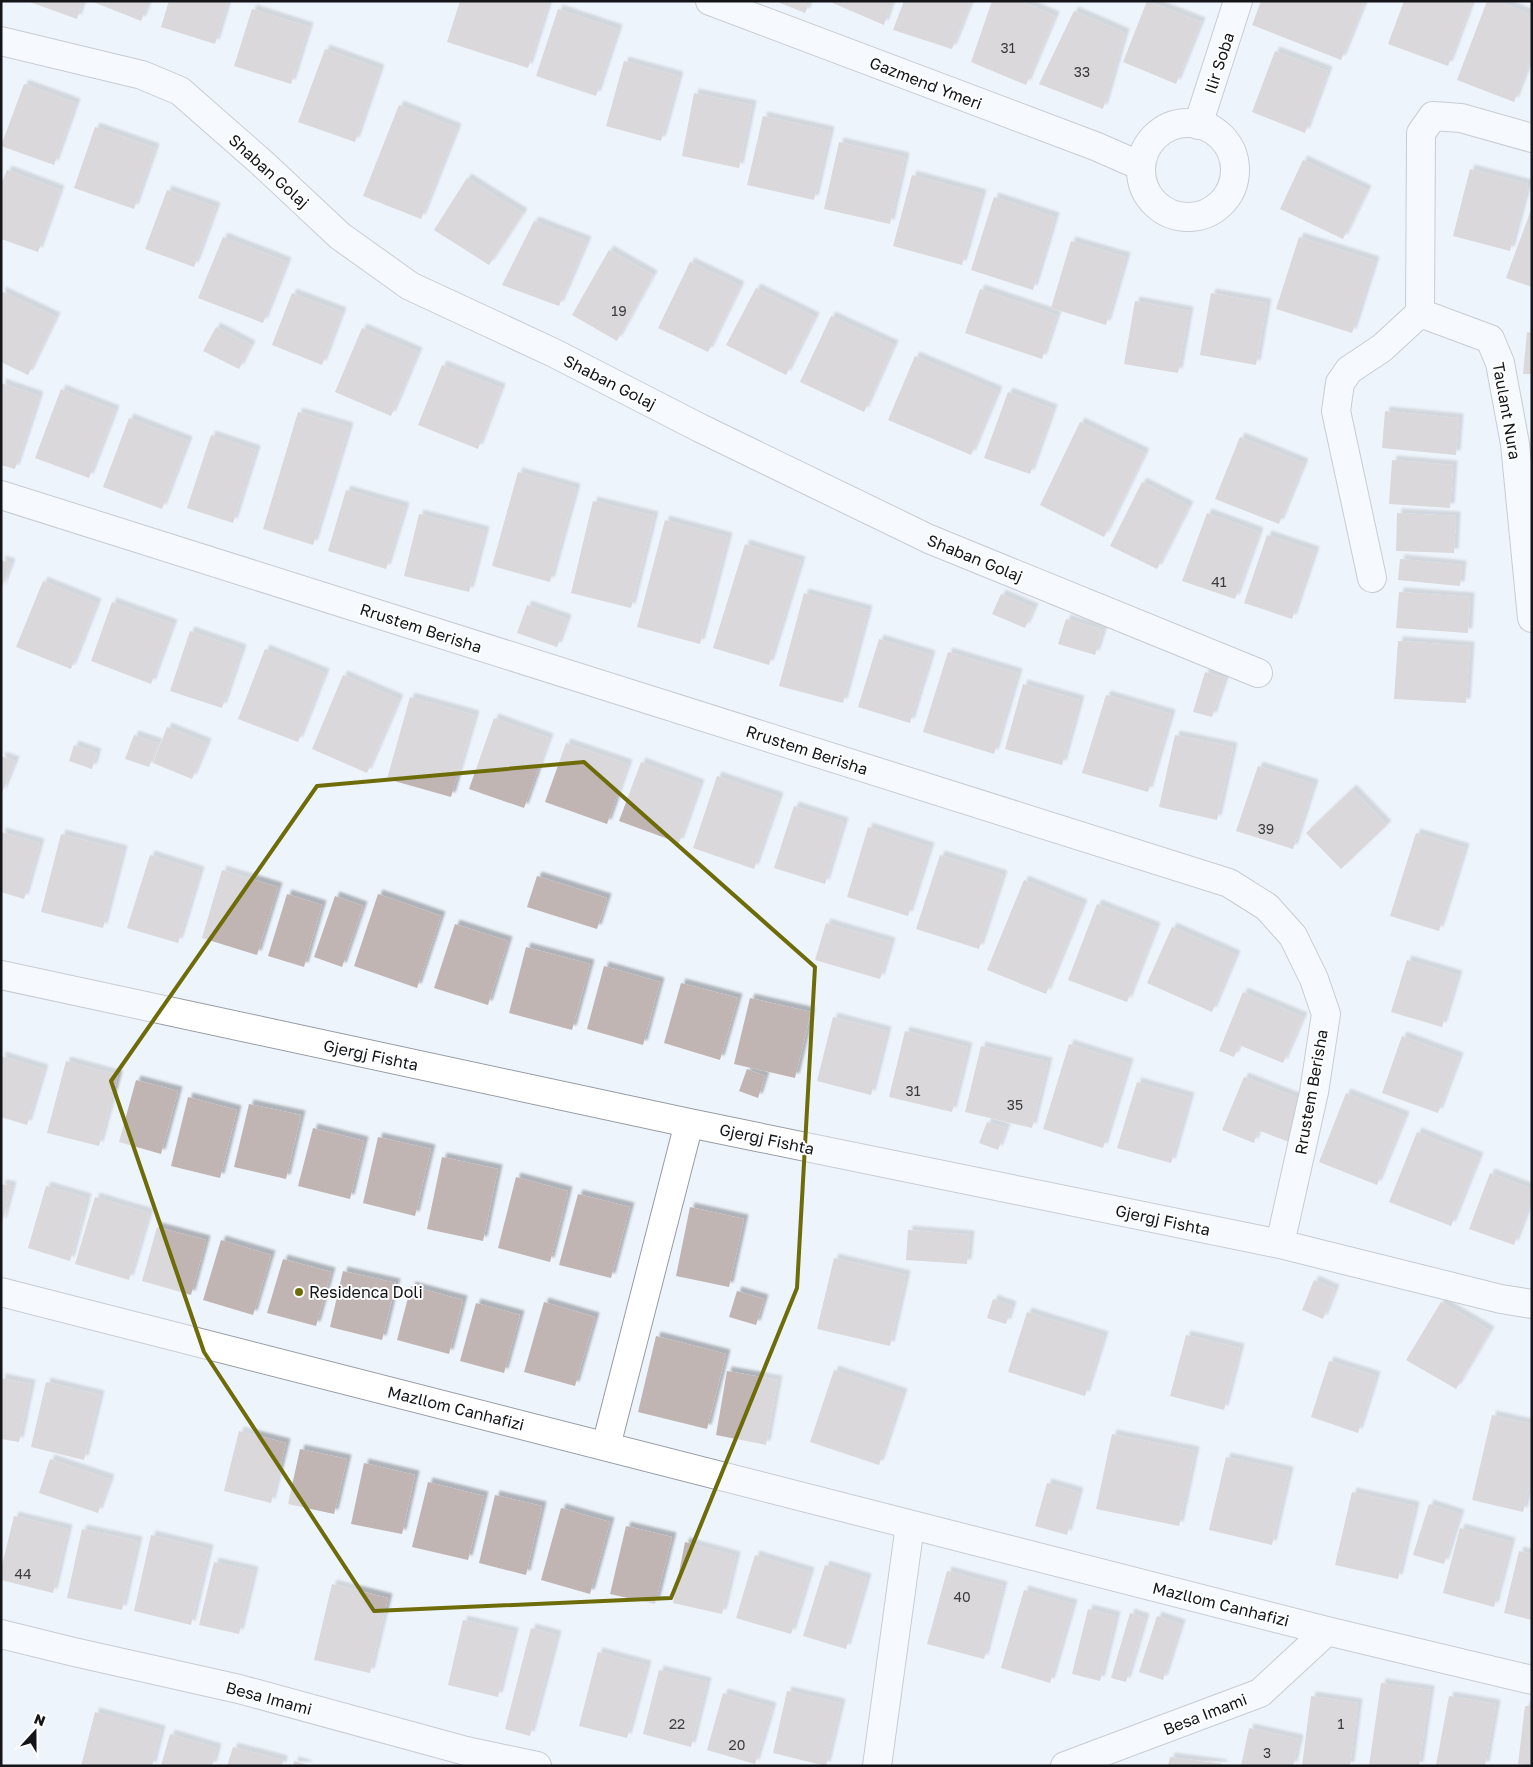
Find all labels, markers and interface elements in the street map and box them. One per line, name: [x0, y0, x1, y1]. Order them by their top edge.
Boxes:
street label: Ilir Soba: [1200, 30, 1238, 96]
house number: 31: [1001, 39, 1016, 56]
street label: Gazmend Ymeri: [867, 52, 985, 114]
house number: 33: [1074, 63, 1090, 80]
street label: Shaban Golaj: [225, 130, 313, 212]
house number: 19: [611, 302, 627, 319]
street label: Shaban Golaj: [560, 350, 660, 414]
street label: Taulant Nura: [1489, 361, 1525, 461]
street label: Shaban Golaj: [924, 530, 1026, 586]
house number: 41: [1211, 573, 1227, 590]
street label: Rrustem Berisha: [358, 599, 484, 657]
street label: Rrustem Berisha: [744, 721, 870, 779]
house number: 39: [1258, 820, 1274, 837]
street label: Rrustem Berisha: [1290, 1028, 1332, 1156]
street label: Gjergj Fishta: [322, 1035, 420, 1075]
house number: 31: [906, 1082, 921, 1099]
house number: 35: [1007, 1096, 1023, 1113]
street label: Gjergj Fishta: [718, 1119, 816, 1159]
street label: Gjergj Fishta: [1114, 1200, 1212, 1240]
place label: Residenca Doli: [309, 1282, 423, 1302]
marker: Residenca Doli: [293, 1286, 305, 1298]
street label: Mazllom Canhafizi: [386, 1381, 526, 1435]
house number: 44: [14, 1565, 32, 1582]
street label: Mazllom Canhafizi: [1151, 1577, 1291, 1631]
house number: 40: [953, 1588, 971, 1605]
street label: Besa Imami: [224, 1677, 314, 1719]
street label: Besa Imami: [1160, 1689, 1250, 1739]
north arrow: [10, 1707, 60, 1757]
text: N: [32, 1710, 48, 1729]
house number: 22: [669, 1715, 685, 1732]
house number: 1: [1338, 1715, 1345, 1732]
house number: 20: [729, 1736, 745, 1753]
house number: 3: [1263, 1744, 1271, 1761]

